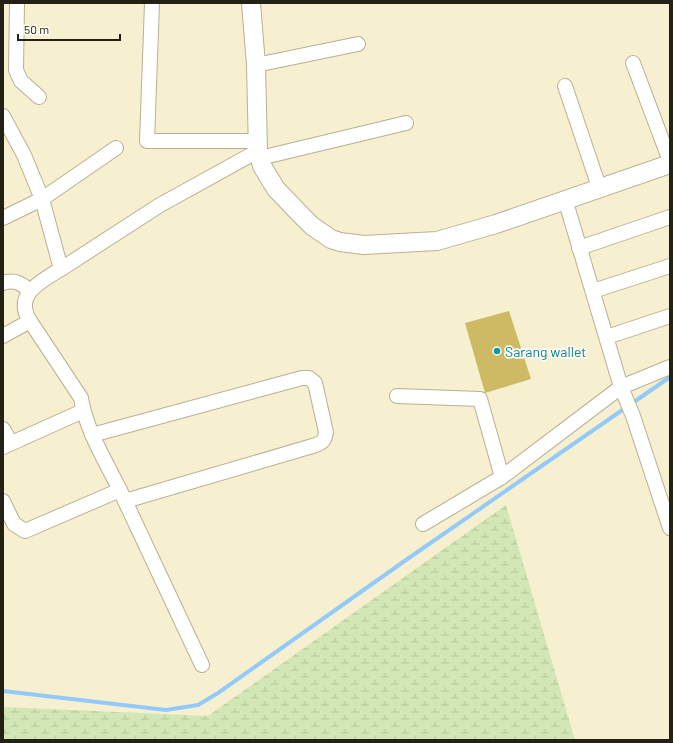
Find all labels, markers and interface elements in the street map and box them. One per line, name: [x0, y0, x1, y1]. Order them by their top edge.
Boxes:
scale bar: [18, 16, 120, 42]
text: 50 m: [24, 22, 49, 36]
place label: Sarang wallet: [505, 343, 586, 360]
marker: Sarang wallet: [492, 346, 502, 356]

